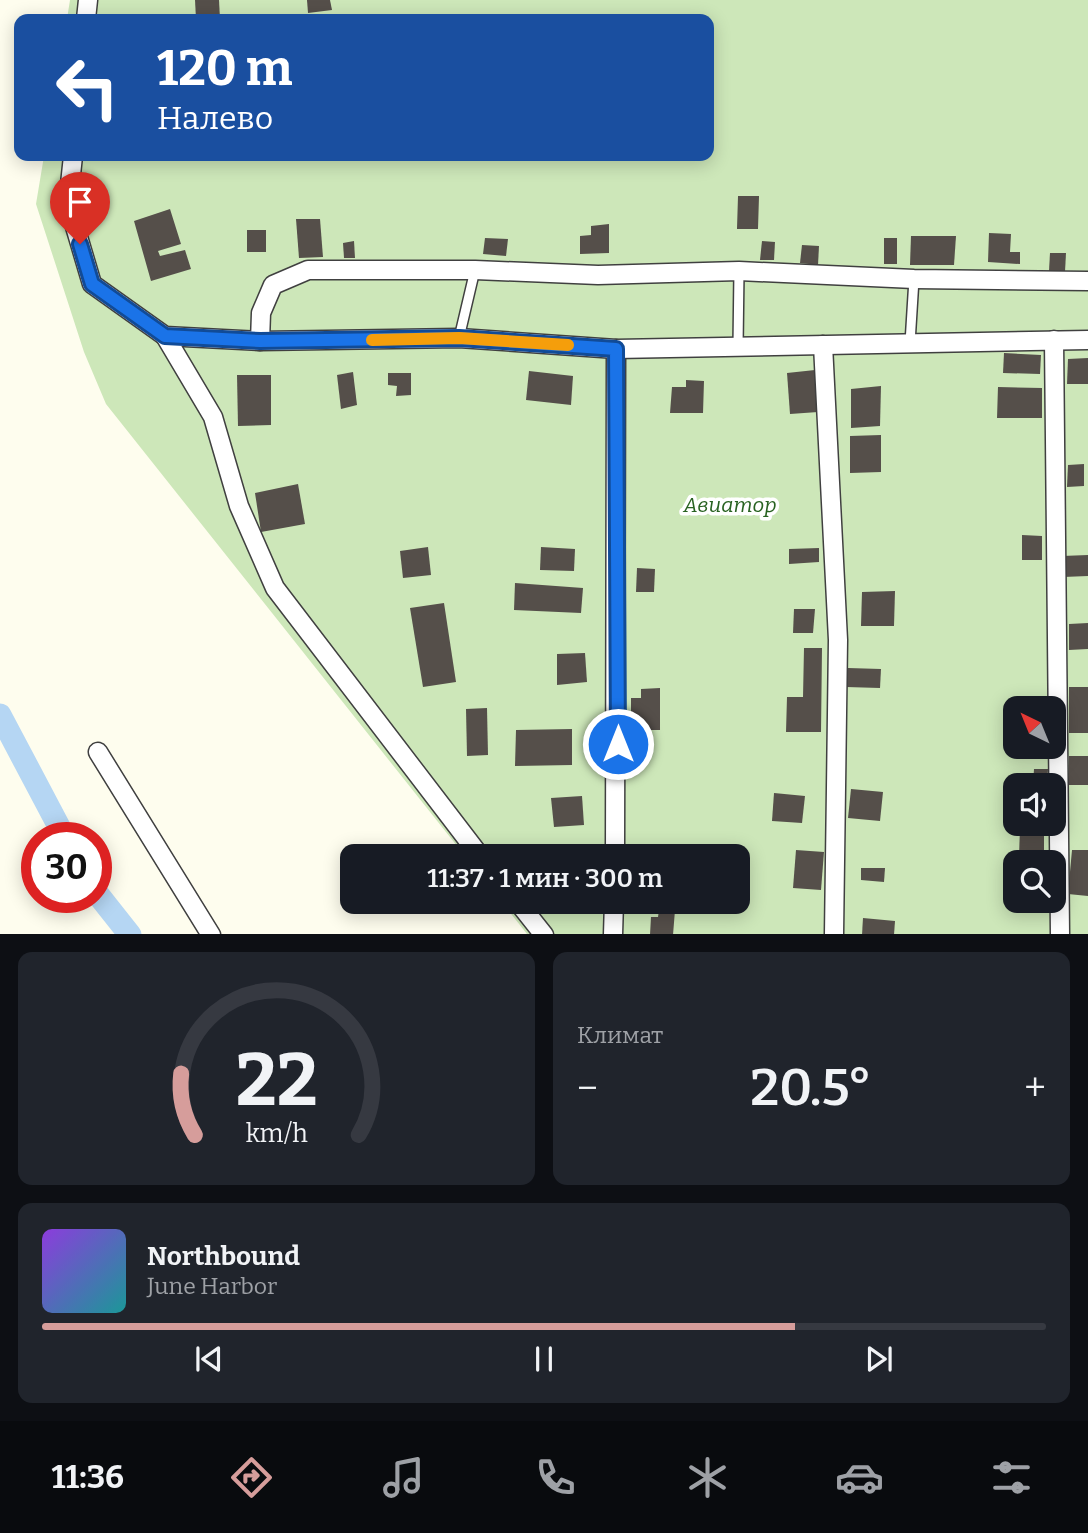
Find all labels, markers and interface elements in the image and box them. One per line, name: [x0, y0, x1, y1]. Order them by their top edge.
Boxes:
text: 120 m: [157, 39, 292, 98]
icon: left: [42, 42, 133, 133]
text: Налево: [157, 99, 273, 137]
pin: [50, 172, 110, 244]
icon: arrive: [61, 183, 99, 221]
park label: Авиатор: [682, 492, 777, 518]
north arrow: [1003, 696, 1066, 760]
map controls: [1003, 696, 1066, 913]
position arrow: [581, 707, 655, 781]
button: sound: [1003, 773, 1066, 836]
speed limit sign: 30: [21, 822, 112, 913]
button: search: [1003, 850, 1066, 913]
text: 11:37 · 1 мин · 300 m: [427, 863, 663, 894]
text: Климат: [577, 1021, 663, 1049]
text: 22: [236, 1037, 317, 1124]
text: 20.5°: [750, 1056, 872, 1119]
text: −: [577, 1065, 598, 1111]
text: +: [1024, 1065, 1046, 1111]
text: km/h: [246, 1118, 308, 1148]
text: Northbound: [147, 1241, 300, 1272]
text: June Harbor: [147, 1272, 277, 1300]
icon: previous: [190, 1340, 228, 1378]
icon: pause: [525, 1340, 563, 1378]
icon: next: [860, 1340, 898, 1378]
icon: directions: [227, 1453, 276, 1502]
icon: music: [379, 1453, 428, 1502]
icon: phone: [531, 1453, 580, 1502]
icon: climate: [683, 1453, 732, 1502]
icon: car: [835, 1453, 884, 1502]
icon: filters: [987, 1453, 1036, 1502]
text: 11:36: [52, 1458, 124, 1496]

